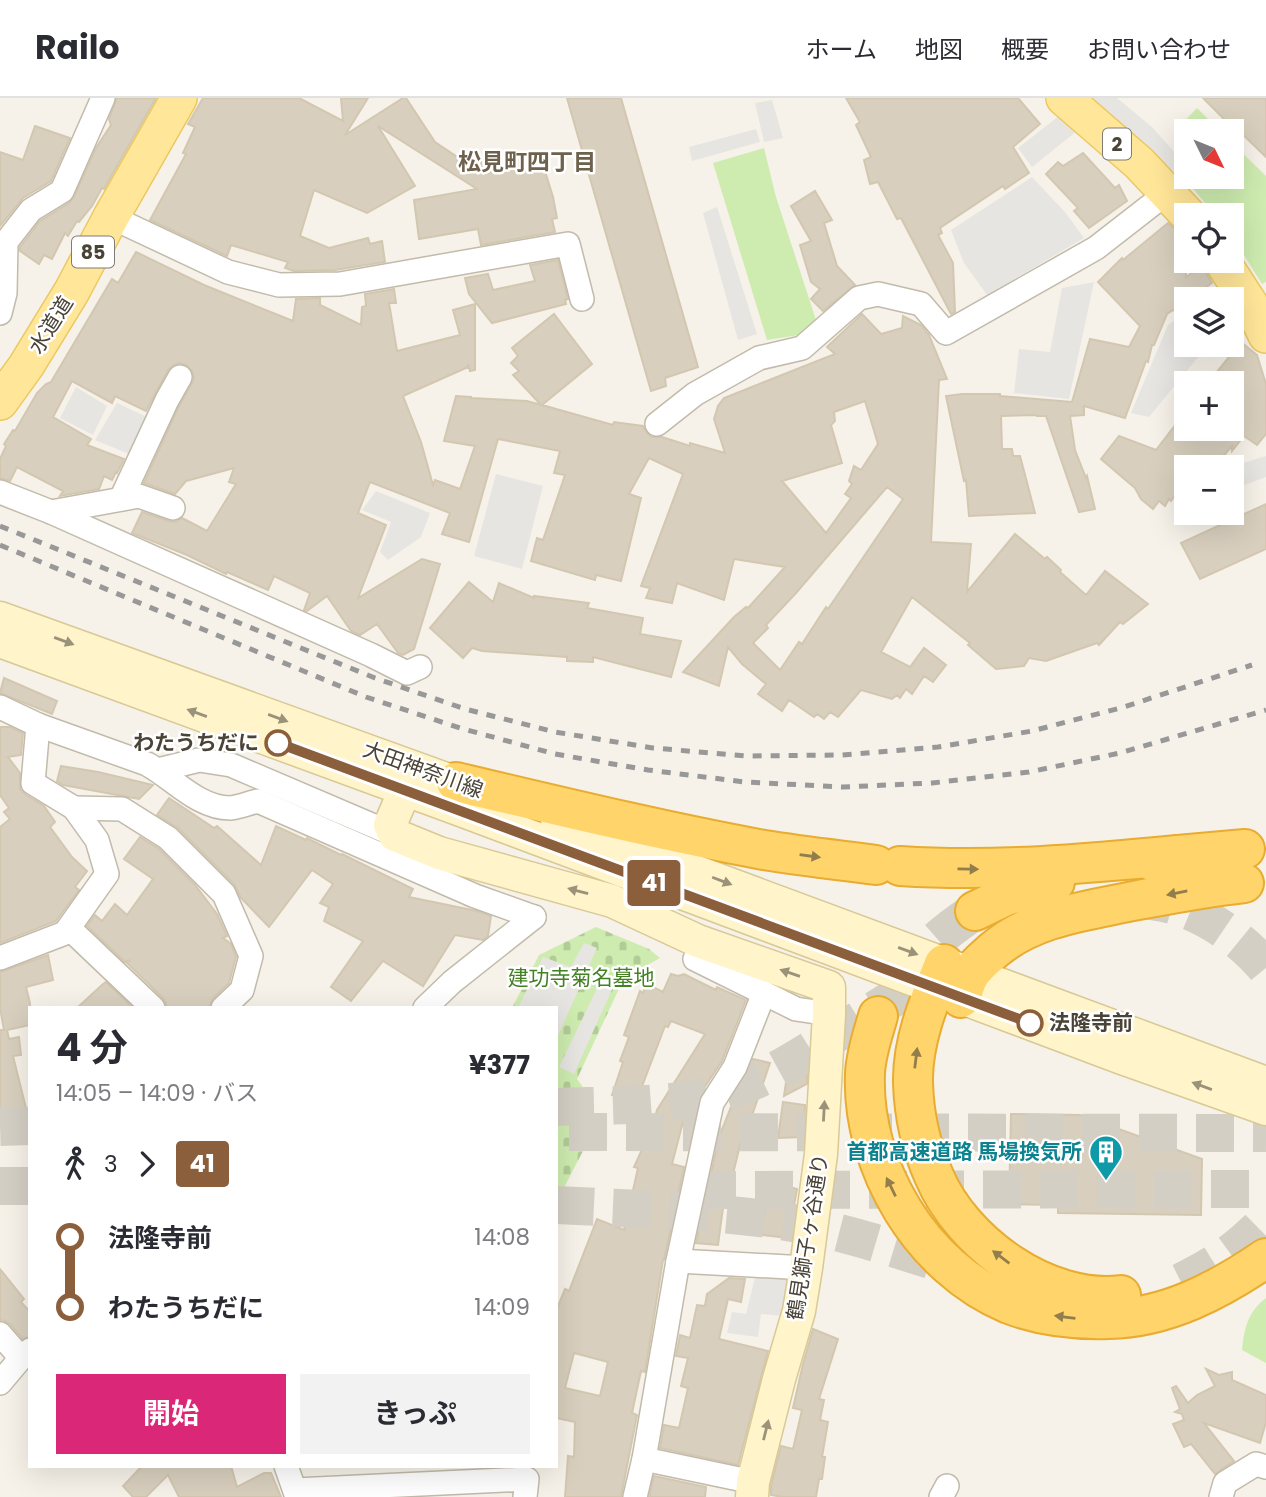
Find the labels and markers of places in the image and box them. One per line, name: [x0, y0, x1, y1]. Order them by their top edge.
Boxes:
place label: わたうちだに: [133, 728, 259, 757]
marker: わたうちだに: [265, 730, 291, 756]
place label: 法隆寺前: [1049, 1008, 1133, 1037]
marker: 法隆寺前: [1017, 1010, 1043, 1036]
building icon: 首都高速道路 馬場換気所: [1087, 1133, 1125, 1182]
place label: 首都高速道路 馬場換気所: [847, 1137, 1082, 1166]

